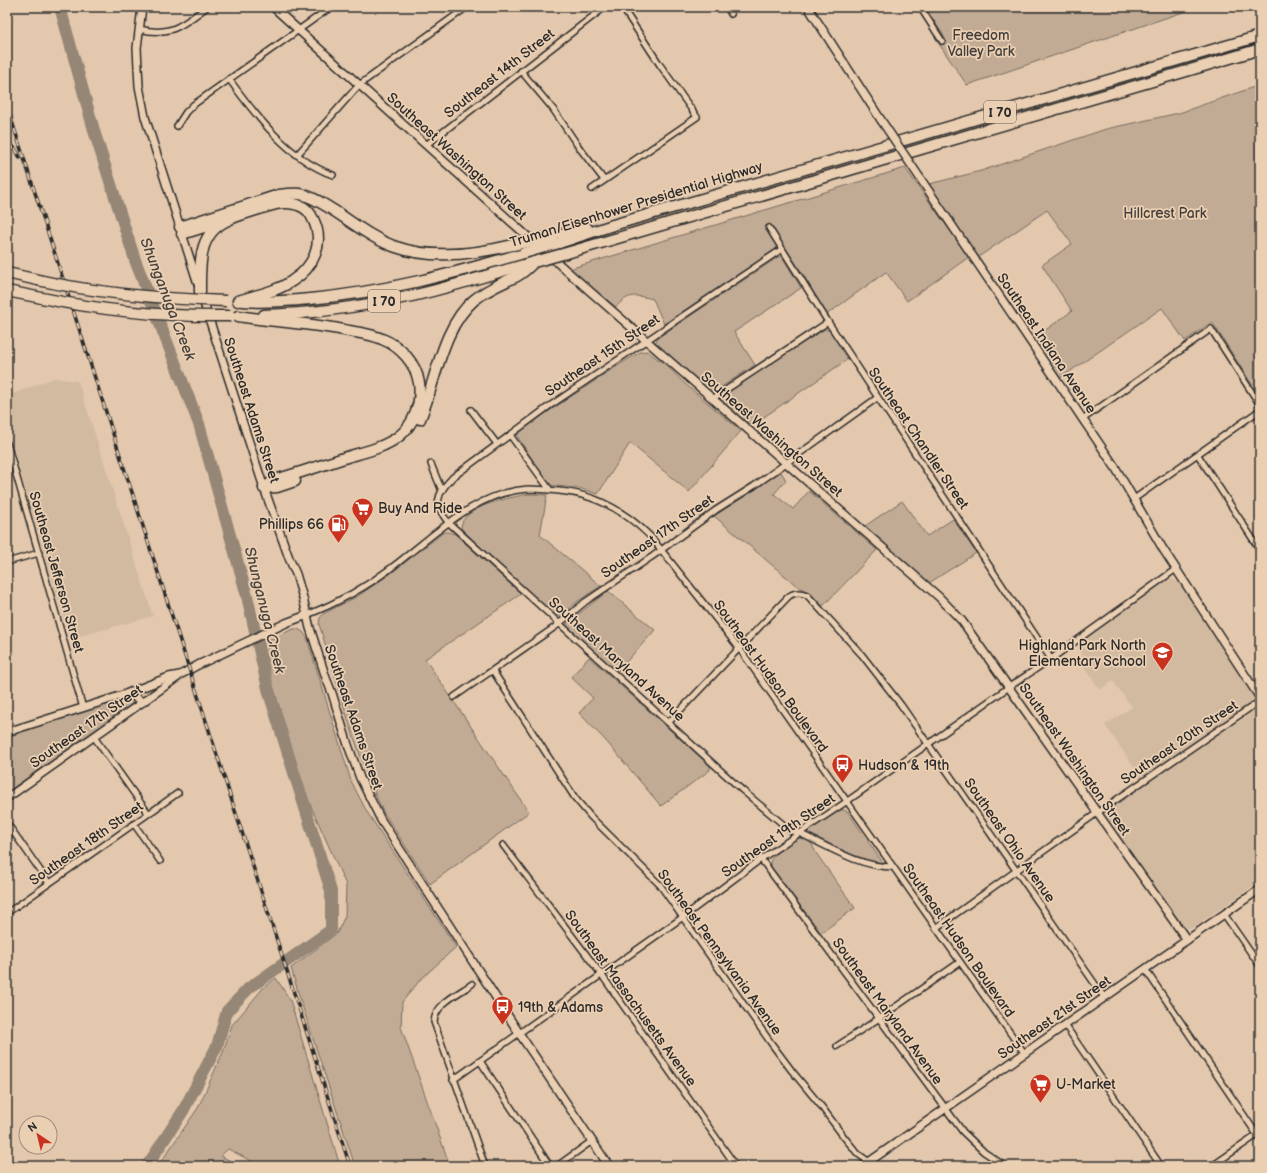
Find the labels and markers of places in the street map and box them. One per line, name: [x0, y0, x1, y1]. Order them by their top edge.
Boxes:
supermarket icon: Buy And Ride: [350, 495, 376, 528]
place label: Buy And Ride: [378, 500, 462, 517]
fuel station icon: Phillips 66: [326, 511, 352, 544]
place label: Phillips 66: [259, 516, 324, 533]
place label: Highland Park North Elementary School: [1018, 637, 1146, 670]
school or university icon: Highland Park North Elementary School: [1149, 640, 1175, 673]
bus stop icon: Hudson & 19th: [830, 752, 856, 785]
place label: Hudson & 19th: [858, 757, 949, 774]
bus stop icon: 19th & Adams: [489, 994, 515, 1027]
place label: 19th & Adams: [518, 999, 603, 1016]
supermarket icon: U-Market: [1028, 1071, 1054, 1104]
place label: U-Market: [1056, 1076, 1116, 1093]

